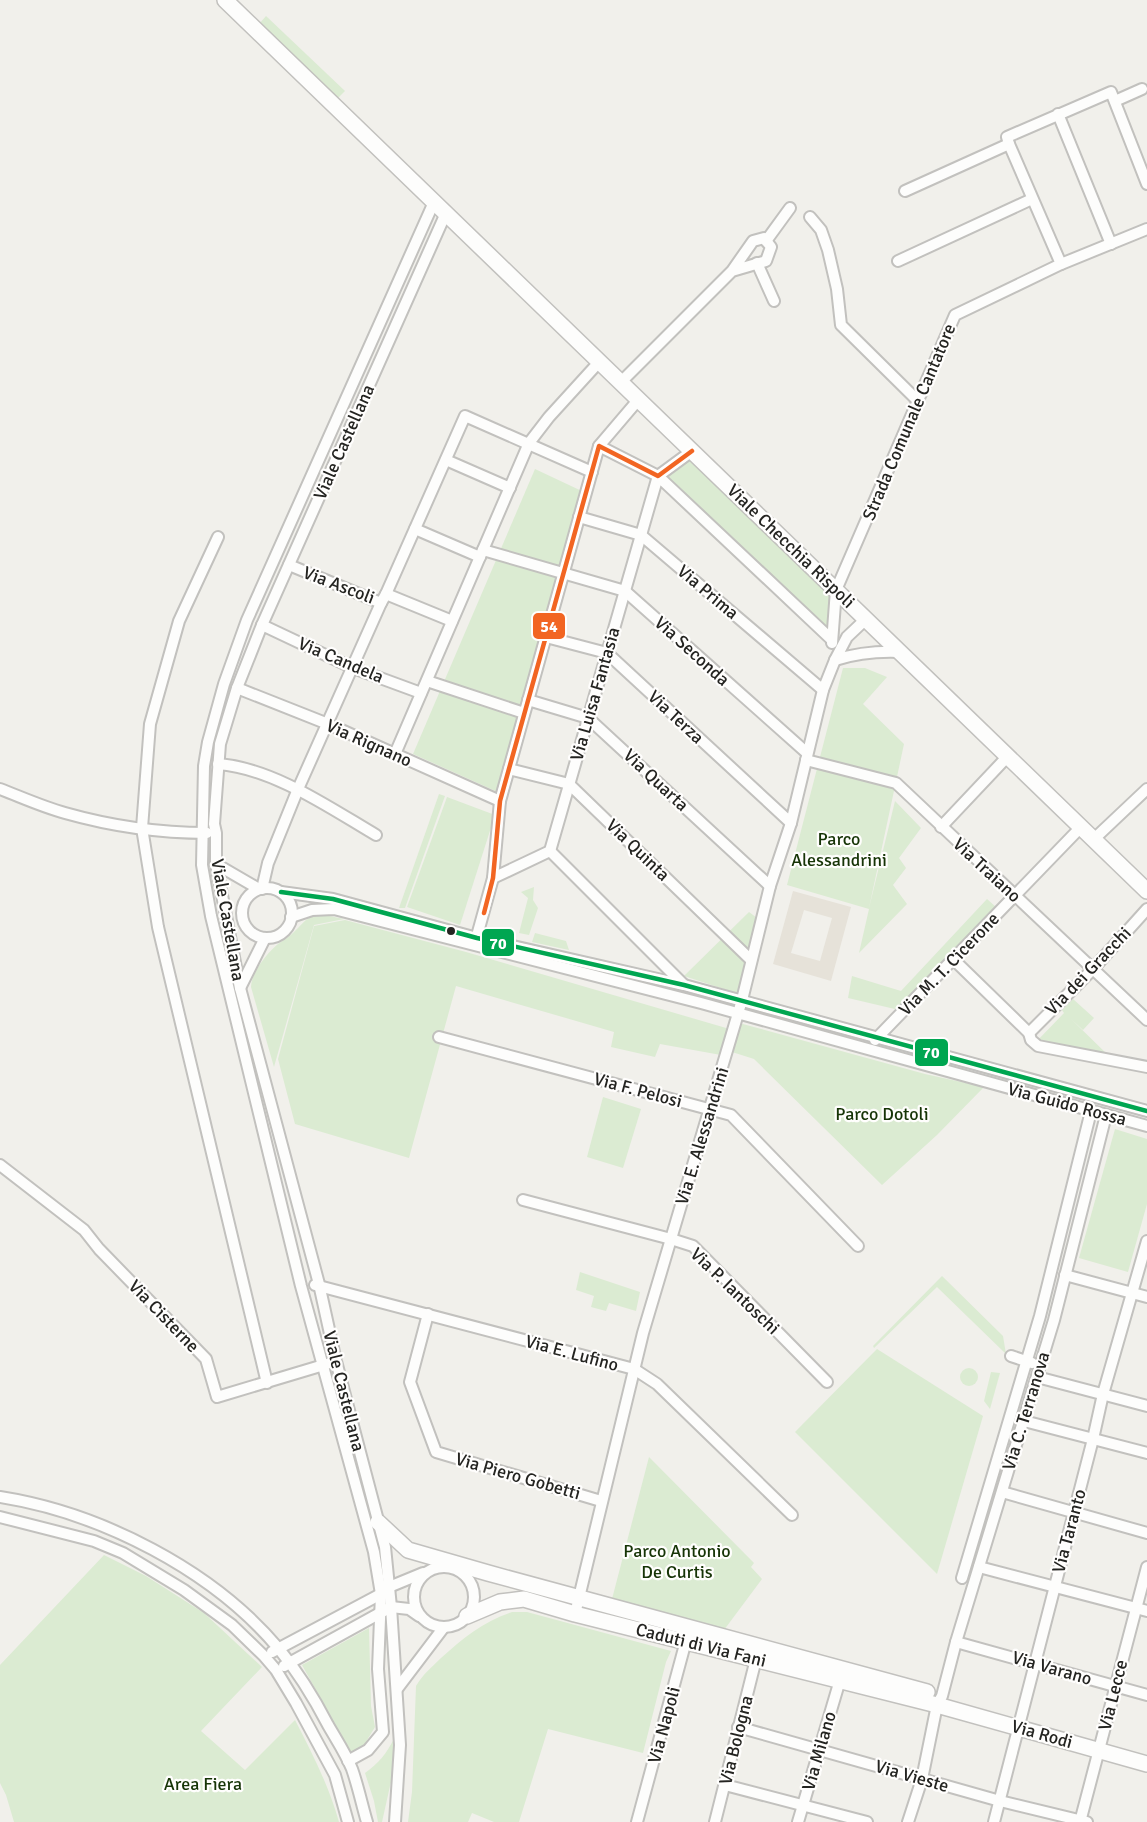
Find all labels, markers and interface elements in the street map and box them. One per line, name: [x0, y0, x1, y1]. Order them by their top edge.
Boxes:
street label: Strada Comunale Cantatore: [858, 320, 960, 524]
street label: Viale Castellana: [309, 381, 379, 503]
street label: Viale Checchia Rispoli: [722, 479, 860, 613]
street label: Via Prima: [673, 560, 743, 624]
street label: Via Ascoli: [300, 561, 378, 609]
line badge: 54: [532, 612, 566, 640]
street label: Via Seconda: [650, 612, 734, 690]
text: 54: [540, 617, 558, 637]
street label: Via Luisa Fantasia: [565, 625, 625, 763]
street label: Via Candela: [295, 632, 387, 688]
street label: Via Terza: [643, 686, 709, 748]
street label: Via Rignano: [323, 714, 415, 772]
street label: Via Quarta: [619, 744, 693, 816]
street label: Via Quinta: [602, 814, 674, 886]
park label: Parco Alessandrini: [791, 828, 887, 871]
street label: Via Traiano: [948, 833, 1026, 907]
street label: Viale Castellana: [206, 857, 250, 983]
street label: Via M. T. Cicerone: [894, 908, 1004, 1020]
street label: Via dei Gracchi: [1040, 922, 1136, 1020]
unlabelled marker: [445, 925, 457, 937]
line badge: 70: [481, 928, 515, 957]
text: 70: [489, 934, 507, 954]
line badge: 70: [914, 1038, 949, 1067]
text: 70: [922, 1043, 940, 1063]
street label: Via E. Alessandrini: [671, 1064, 733, 1208]
street label: Via F. Pelosi: [591, 1068, 685, 1112]
street label: Via Guido Rossa: [1005, 1078, 1129, 1130]
park label: Parco Dotoli: [835, 1103, 929, 1125]
street label: Via P. Iantoschi: [686, 1243, 784, 1339]
street label: Via Cisterne: [124, 1275, 204, 1357]
street label: Viale Castellana: [318, 1328, 370, 1454]
street label: Via E. Lufino: [523, 1330, 621, 1376]
street label: Via C. Terranova: [998, 1349, 1054, 1473]
street label: Via Piero Gobetti: [453, 1448, 583, 1504]
street label: Via Taranto: [1047, 1487, 1091, 1575]
park label: Parco Antonio De Curtis: [623, 1540, 731, 1583]
street label: Caduti di Via Fani: [633, 1618, 769, 1672]
street label: Via Varano: [1010, 1646, 1094, 1690]
street label: Via Lecce: [1094, 1657, 1132, 1733]
street label: Via Napoli: [643, 1684, 685, 1766]
street label: Via Bologna: [714, 1693, 758, 1787]
street label: Via Milano: [797, 1709, 841, 1793]
street label: Via Rodi: [1009, 1715, 1075, 1753]
street label: Via Vieste: [873, 1755, 951, 1797]
park label: Area Fiera: [164, 1773, 242, 1795]

